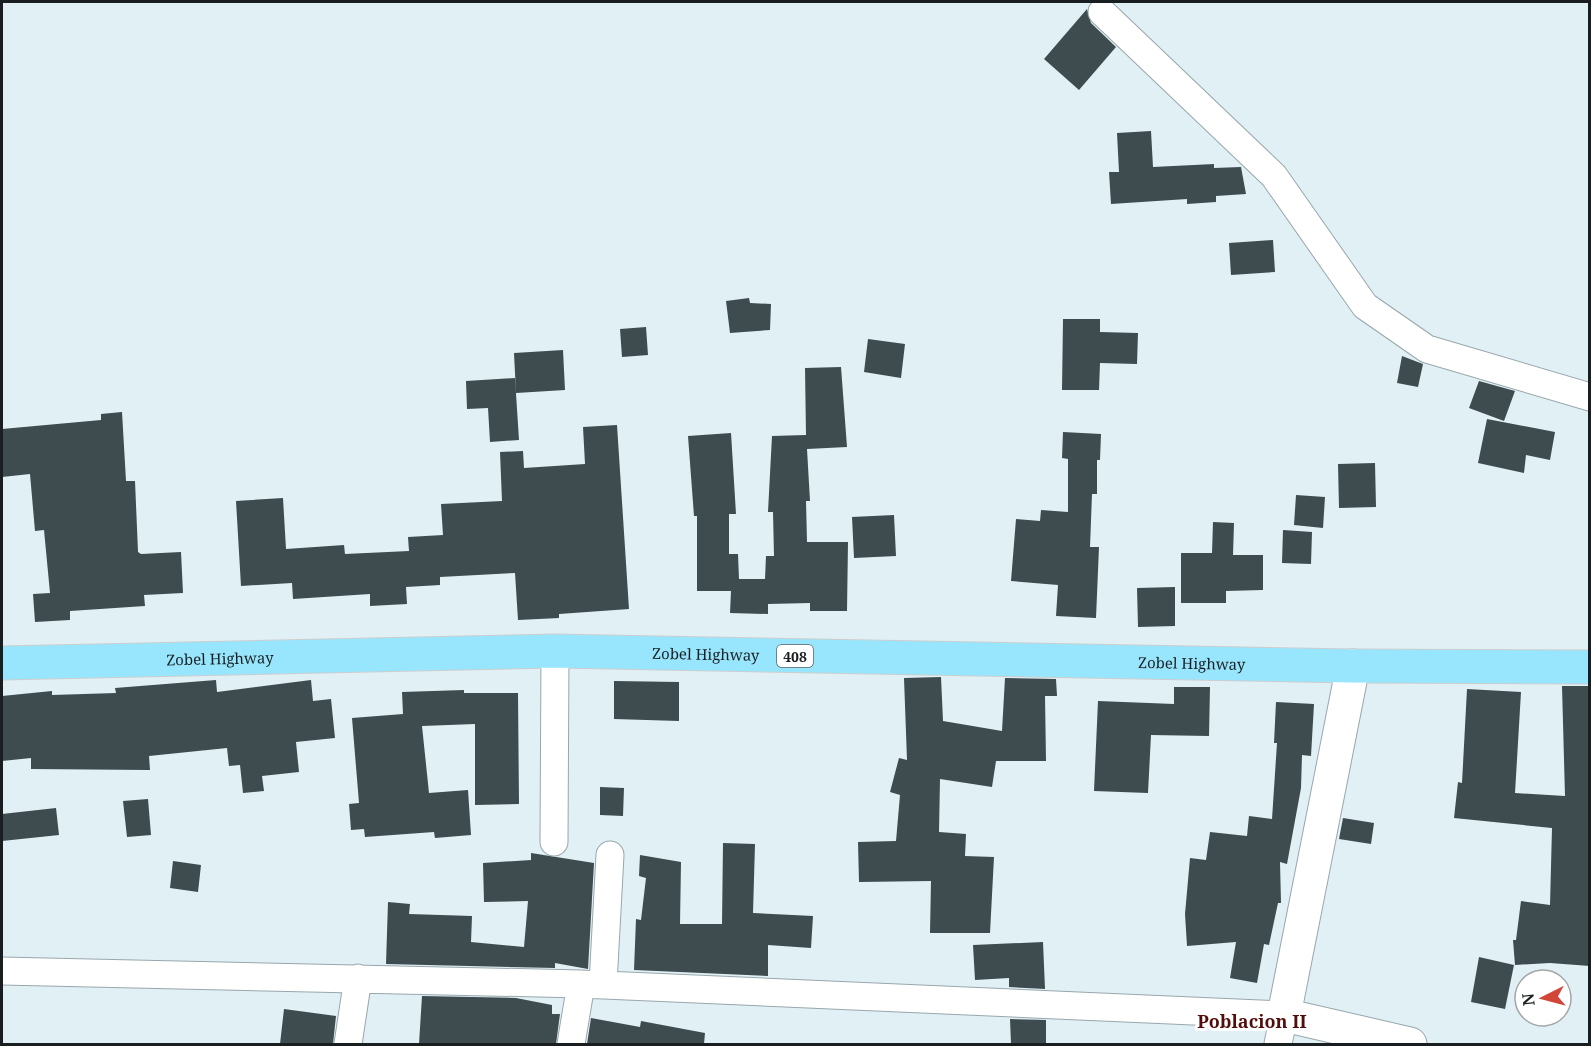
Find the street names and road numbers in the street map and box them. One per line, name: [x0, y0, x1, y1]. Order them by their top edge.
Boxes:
street label: Zobel Highway: [652, 643, 760, 665]
road number: 408: [777, 645, 813, 667]
street label: Zobel Highway: [166, 647, 274, 669]
street label: Zobel Highway: [1138, 652, 1246, 674]

